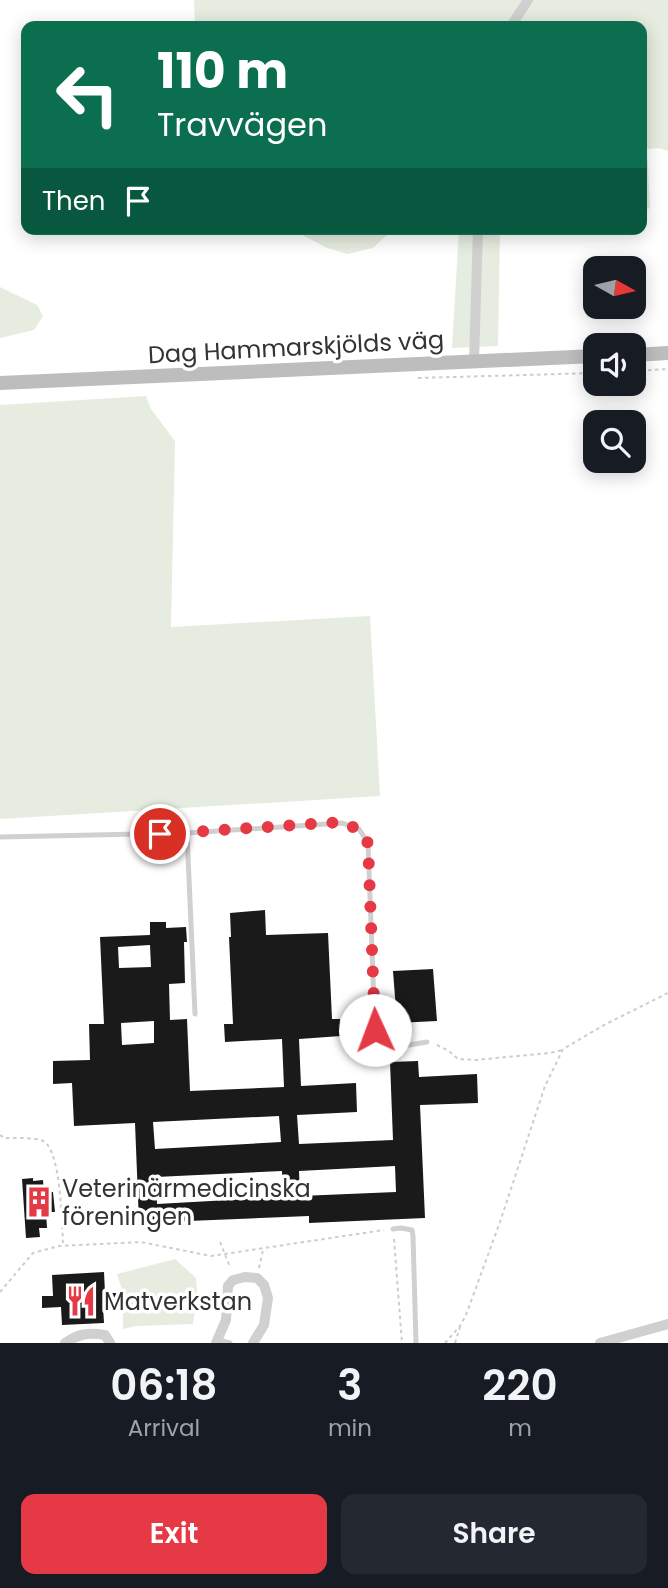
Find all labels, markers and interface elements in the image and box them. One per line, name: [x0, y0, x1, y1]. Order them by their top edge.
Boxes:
text: 110 m: [157, 37, 288, 105]
icon: left: [42, 49, 133, 140]
text: Travvägen: [157, 102, 327, 147]
icon: arrive: [119, 182, 157, 220]
text: Then: [42, 183, 105, 219]
north arrow: [583, 256, 646, 318]
map controls: [583, 256, 646, 473]
street label: Dag Hammarskjölds väg: [147, 323, 445, 371]
button: sound: [583, 333, 646, 396]
button: search: [583, 410, 646, 473]
pin: [130, 804, 190, 864]
icon: arrive: [141, 815, 179, 853]
position arrow: [338, 993, 412, 1067]
place label: Veterinärmedicinska föreningen: [62, 1172, 311, 1233]
building icon: Veterinärmedicinska föreningen: [22, 1185, 56, 1219]
restaurant icon: Matverkstan: [64, 1284, 98, 1318]
place label: Matverkstan: [104, 1285, 252, 1318]
text: 06:18: [110, 1356, 218, 1415]
text: 3: [337, 1356, 363, 1415]
text: 220: [482, 1356, 558, 1415]
text: Arrival: [128, 1412, 200, 1444]
text: min: [328, 1412, 372, 1444]
text: m: [508, 1412, 532, 1444]
button: Exit: [21, 1494, 327, 1574]
button: Share: [341, 1494, 647, 1574]

